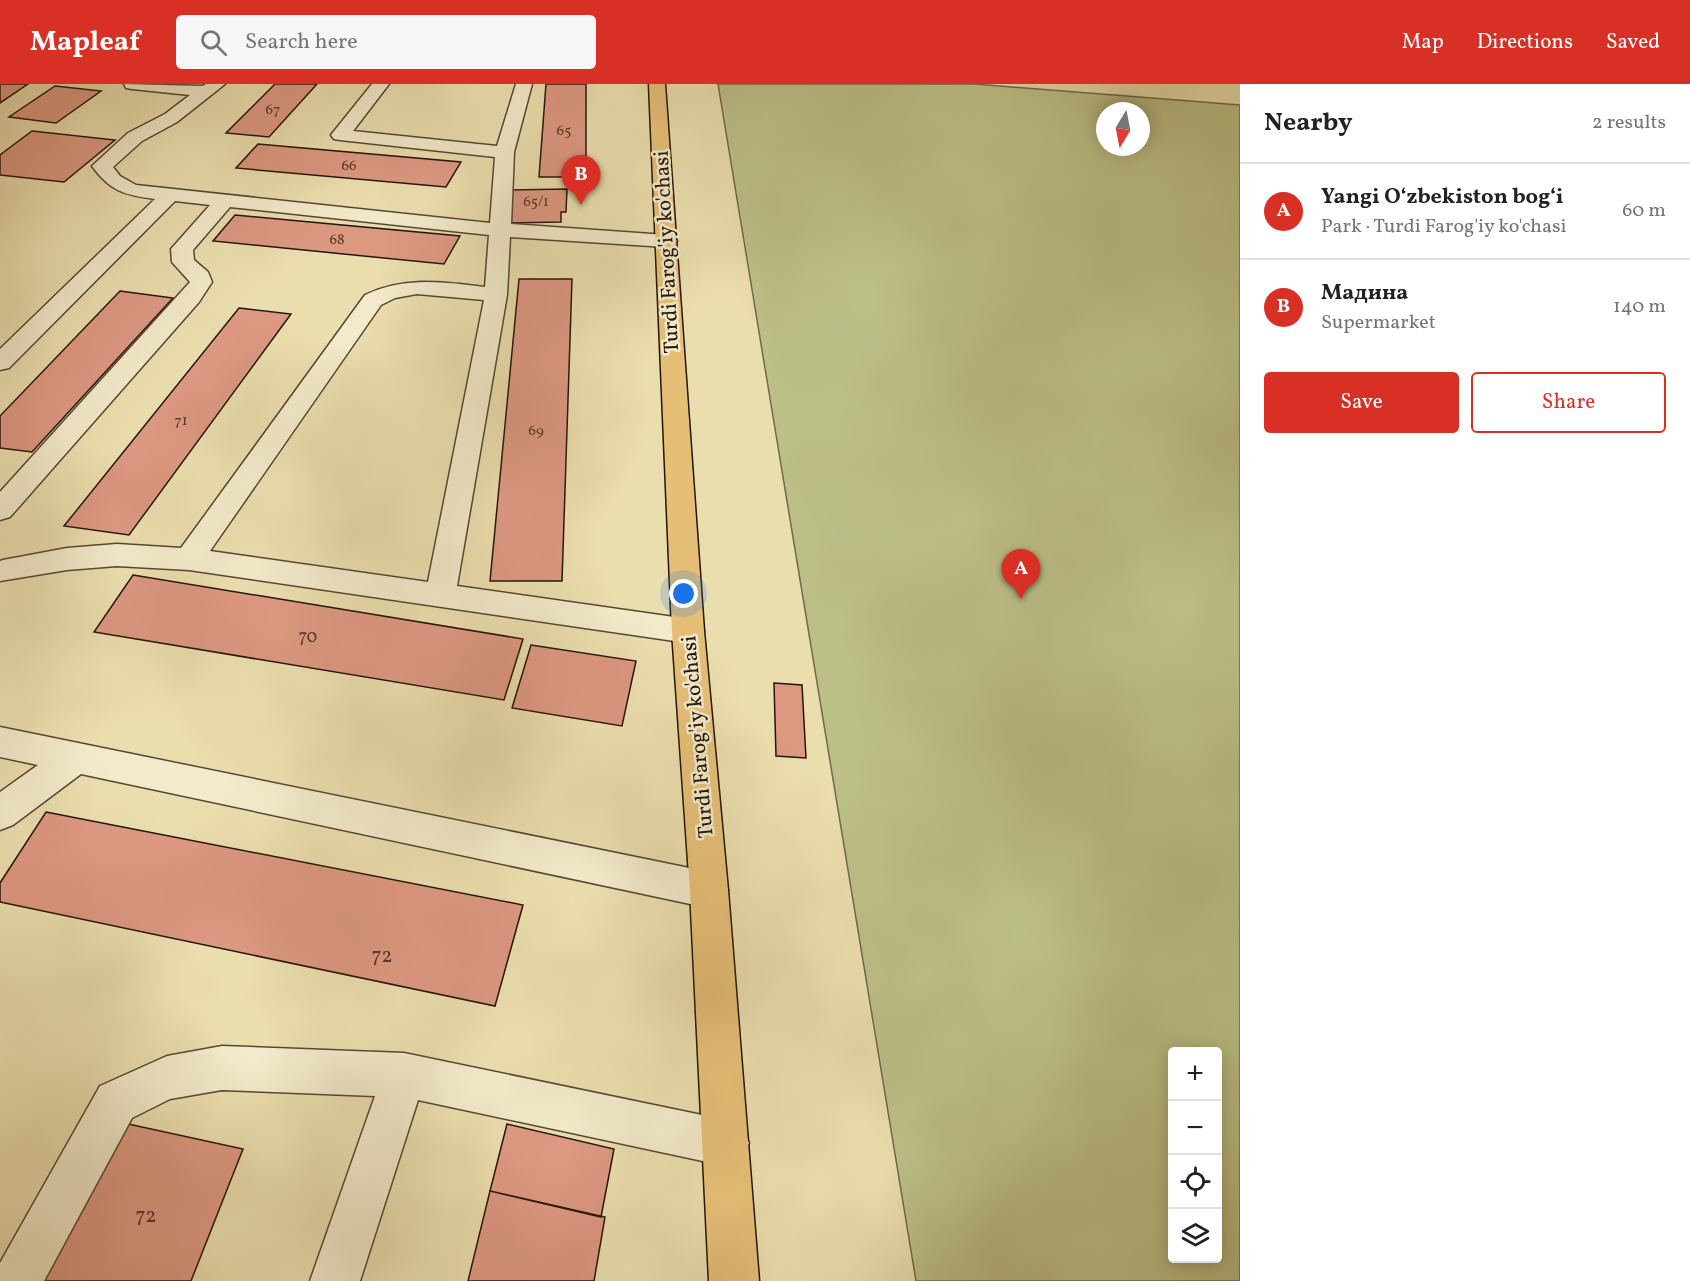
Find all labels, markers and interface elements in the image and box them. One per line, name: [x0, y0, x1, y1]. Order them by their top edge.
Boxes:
search box: [176, 15, 596, 69]
text: Mapleaf: [30, 23, 140, 62]
icon: search: [197, 26, 230, 59]
text: Search here: [245, 27, 358, 58]
text: Map: [1402, 28, 1444, 57]
text: Directions: [1477, 28, 1573, 57]
text: Saved: [1606, 28, 1660, 57]
house number: 67: [266, 100, 280, 121]
north arrow: [1096, 102, 1150, 156]
text: Nearby: [1264, 105, 1353, 141]
text: 2 results: [1592, 109, 1666, 137]
house number: 65: [557, 121, 571, 142]
street label: Turdi Farog'iy ko'chasi: [648, 150, 687, 354]
house number: 66: [341, 156, 357, 177]
pin: B: [562, 156, 600, 205]
text: Yangi Oʻzbekiston bogʻi: [1321, 182, 1563, 213]
house number: 65/1: [523, 192, 549, 213]
text: A: [1276, 197, 1291, 225]
text: 60 m: [1622, 197, 1666, 225]
text: Park · Turdi Farog'iy ko'chasi: [1321, 213, 1567, 241]
house number: 68: [329, 230, 345, 251]
text: Мадина: [1321, 278, 1408, 309]
text: B: [1277, 293, 1290, 321]
text: 140 m: [1613, 293, 1666, 321]
text: Supermarket: [1321, 309, 1436, 337]
button: Save: [1264, 372, 1459, 433]
button: Share: [1471, 372, 1666, 433]
house number: 71: [174, 411, 188, 432]
house number: 69: [528, 421, 544, 442]
pin: A: [1002, 550, 1040, 599]
your location: [669, 579, 698, 608]
house number: 70: [299, 625, 318, 650]
street label: Turdi Farog'iy ko'chasi: [675, 634, 722, 839]
house number: 72: [371, 942, 393, 971]
map controls: [1168, 1047, 1222, 1263]
button: +: [1168, 1047, 1222, 1101]
button: −: [1168, 1101, 1222, 1155]
button: locate: [1168, 1155, 1222, 1209]
house number: 72: [135, 1202, 157, 1231]
button: layers: [1168, 1209, 1222, 1263]

